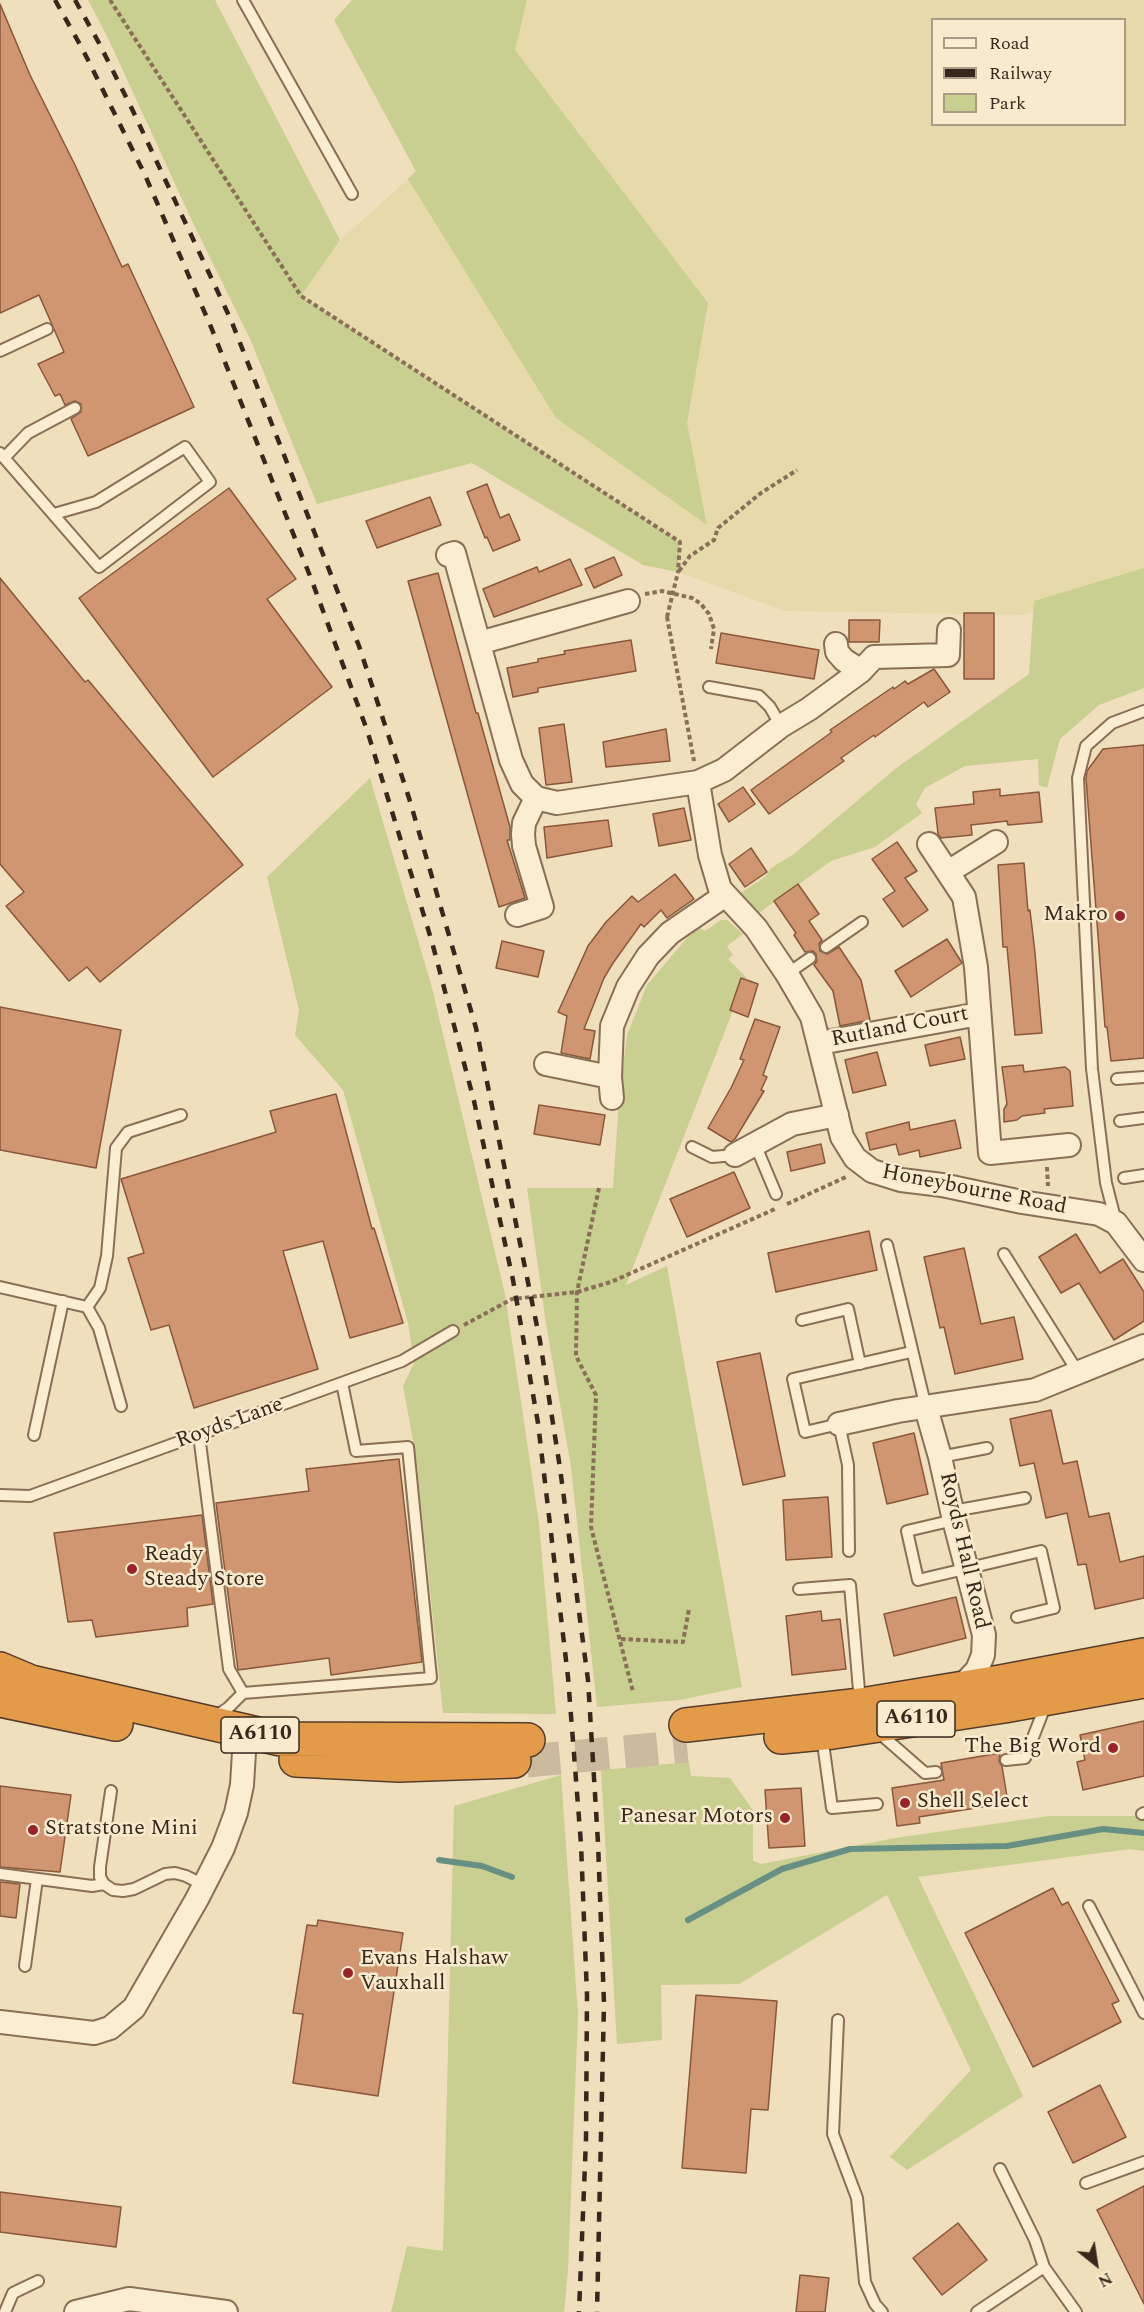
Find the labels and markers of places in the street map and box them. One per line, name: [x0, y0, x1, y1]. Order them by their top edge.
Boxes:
place label: Makro: [1043, 903, 1108, 929]
marker: Makro: [1113, 909, 1127, 923]
place label: Ready Steady Store: [144, 1543, 265, 1594]
marker: Ready Steady Store: [125, 1562, 139, 1576]
place label: The Big Word: [964, 1735, 1101, 1761]
marker: The Big Word: [1106, 1741, 1120, 1755]
place label: Shell Select: [917, 1790, 1029, 1816]
marker: Shell Select: [898, 1796, 912, 1810]
place label: Panesar Motors: [620, 1805, 773, 1831]
marker: Panesar Motors: [778, 1811, 792, 1825]
place label: Stratstone Mini: [45, 1817, 198, 1843]
marker: Stratstone Mini: [26, 1823, 40, 1837]
place label: Evans Halshaw Vauxhall: [360, 1947, 508, 1999]
marker: Evans Halshaw Vauxhall: [341, 1966, 355, 1980]

